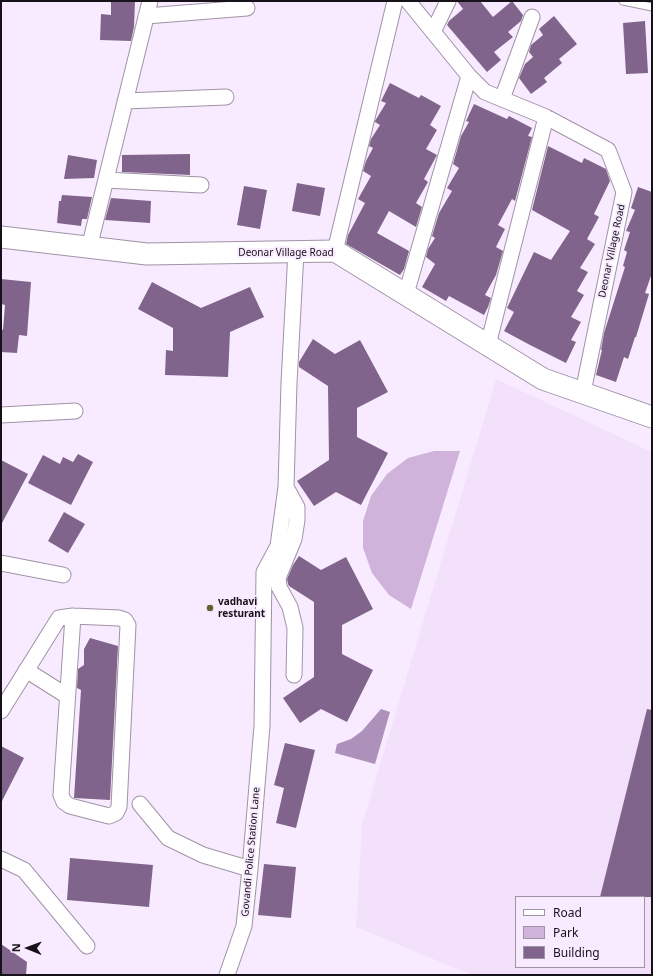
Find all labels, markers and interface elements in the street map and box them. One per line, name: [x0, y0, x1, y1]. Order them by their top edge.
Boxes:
street label: Deonar Village Road: [596, 203, 628, 299]
street label: Deonar Village Road: [238, 247, 334, 259]
place label: vadhavi resturant: [218, 596, 265, 620]
marker: vadhavi resturant: [205, 603, 215, 613]
street label: Govandi Police Station Lane: [239, 787, 263, 917]
legend: [515, 896, 645, 968]
text: Road: [553, 904, 582, 921]
text: Park: [553, 924, 578, 941]
north arrow: [8, 928, 48, 968]
text: N: [8, 943, 23, 952]
text: Building: [553, 944, 600, 961]

